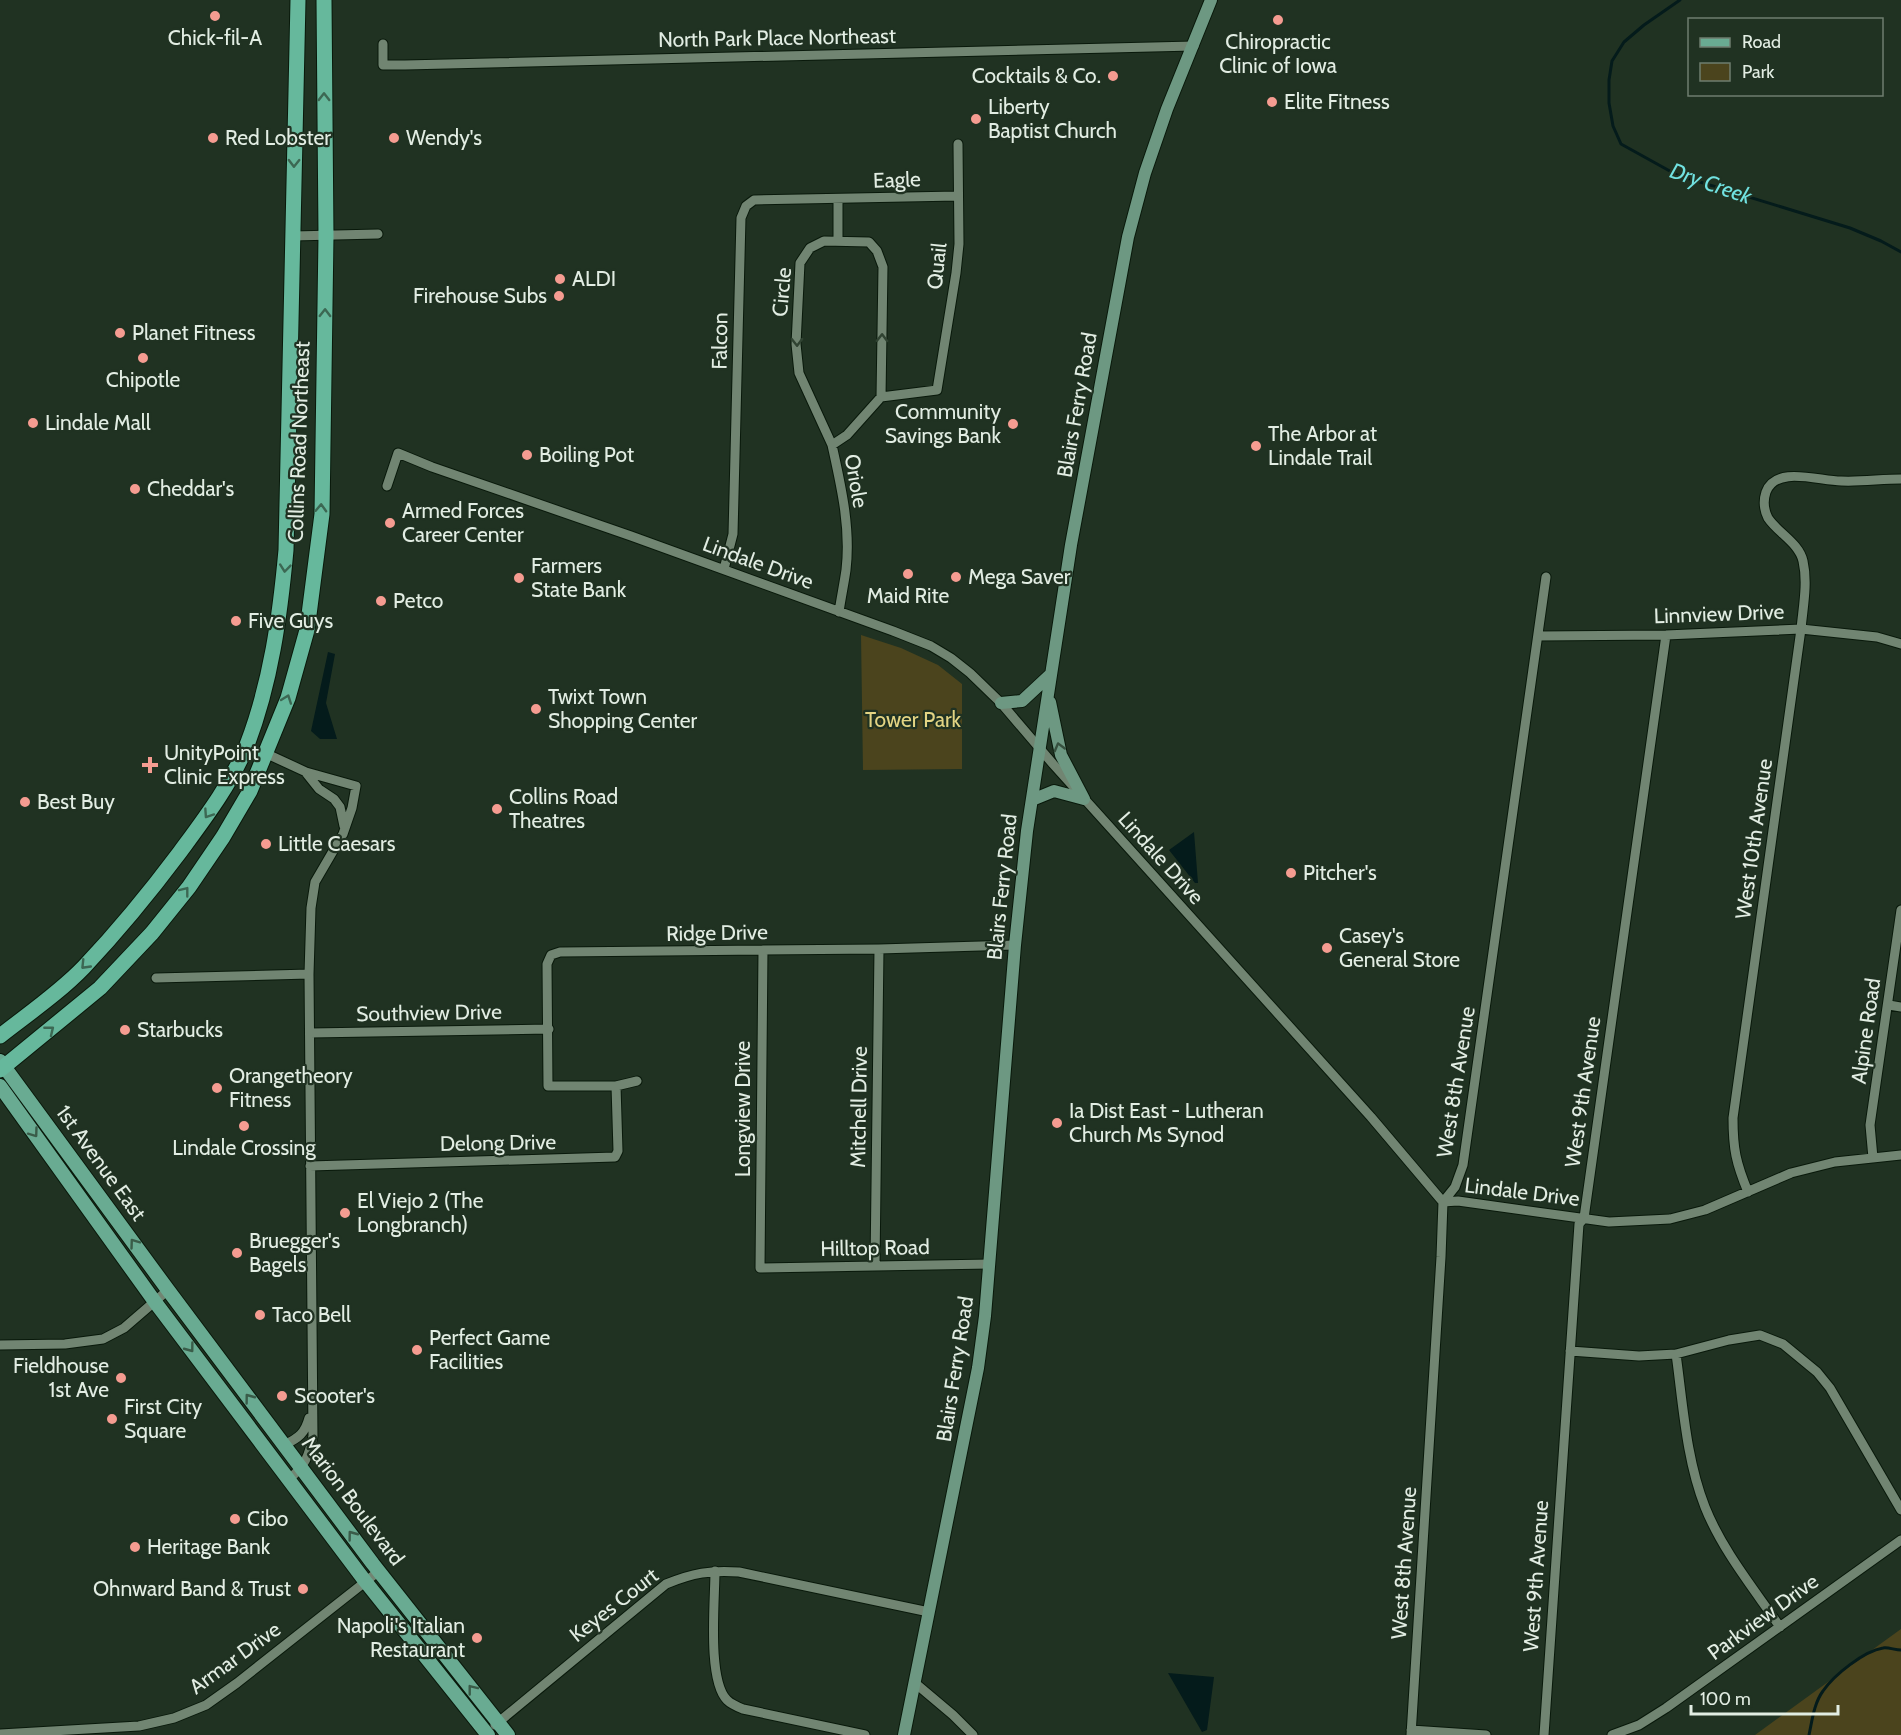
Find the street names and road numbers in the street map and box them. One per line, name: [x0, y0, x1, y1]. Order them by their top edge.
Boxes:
street label: North Park Place Northeast: [658, 23, 896, 52]
street label: Eagle: [873, 166, 922, 193]
street label: Quail: [922, 241, 951, 290]
street label: Circle: [767, 266, 796, 318]
street label: Falcon: [707, 312, 732, 370]
street label: Blairs Ferry Road: [1051, 330, 1102, 479]
street label: Collins Road Northeast: [282, 341, 315, 543]
street label: Oriole: [839, 452, 874, 510]
street label: Lindale Drive: [699, 531, 817, 594]
street label: Linnview Drive: [1653, 599, 1785, 628]
street label: West 10th Avenue: [1730, 757, 1777, 921]
street label: Lindale Drive: [1113, 806, 1210, 909]
street label: Blairs Ferry Road: [981, 813, 1022, 961]
street label: Ridge Drive: [666, 919, 768, 946]
street label: Alpine Road: [1846, 976, 1885, 1085]
street label: Southview Drive: [356, 999, 502, 1026]
street label: West 8th Avenue: [1431, 1004, 1480, 1159]
street label: West 9th Avenue: [1560, 1015, 1605, 1169]
street label: Longview Drive: [730, 1040, 755, 1177]
street label: Mitchell Drive: [845, 1046, 872, 1168]
street label: 1st Avenue East: [51, 1100, 152, 1225]
street label: Delong Drive: [440, 1129, 557, 1156]
street label: Lindale Drive: [1463, 1172, 1581, 1211]
street label: Hilltop Road: [820, 1234, 930, 1261]
street label: Blairs Ferry Road: [931, 1294, 978, 1443]
street label: Marion Boulevard: [297, 1431, 410, 1570]
street label: West 8th Avenue: [1386, 1486, 1421, 1640]
street label: West 9th Avenue: [1518, 1499, 1553, 1653]
street label: Keyes Court: [565, 1562, 663, 1647]
street label: Parkview Drive: [1703, 1568, 1823, 1665]
street label: Armar Drive: [184, 1616, 285, 1699]

